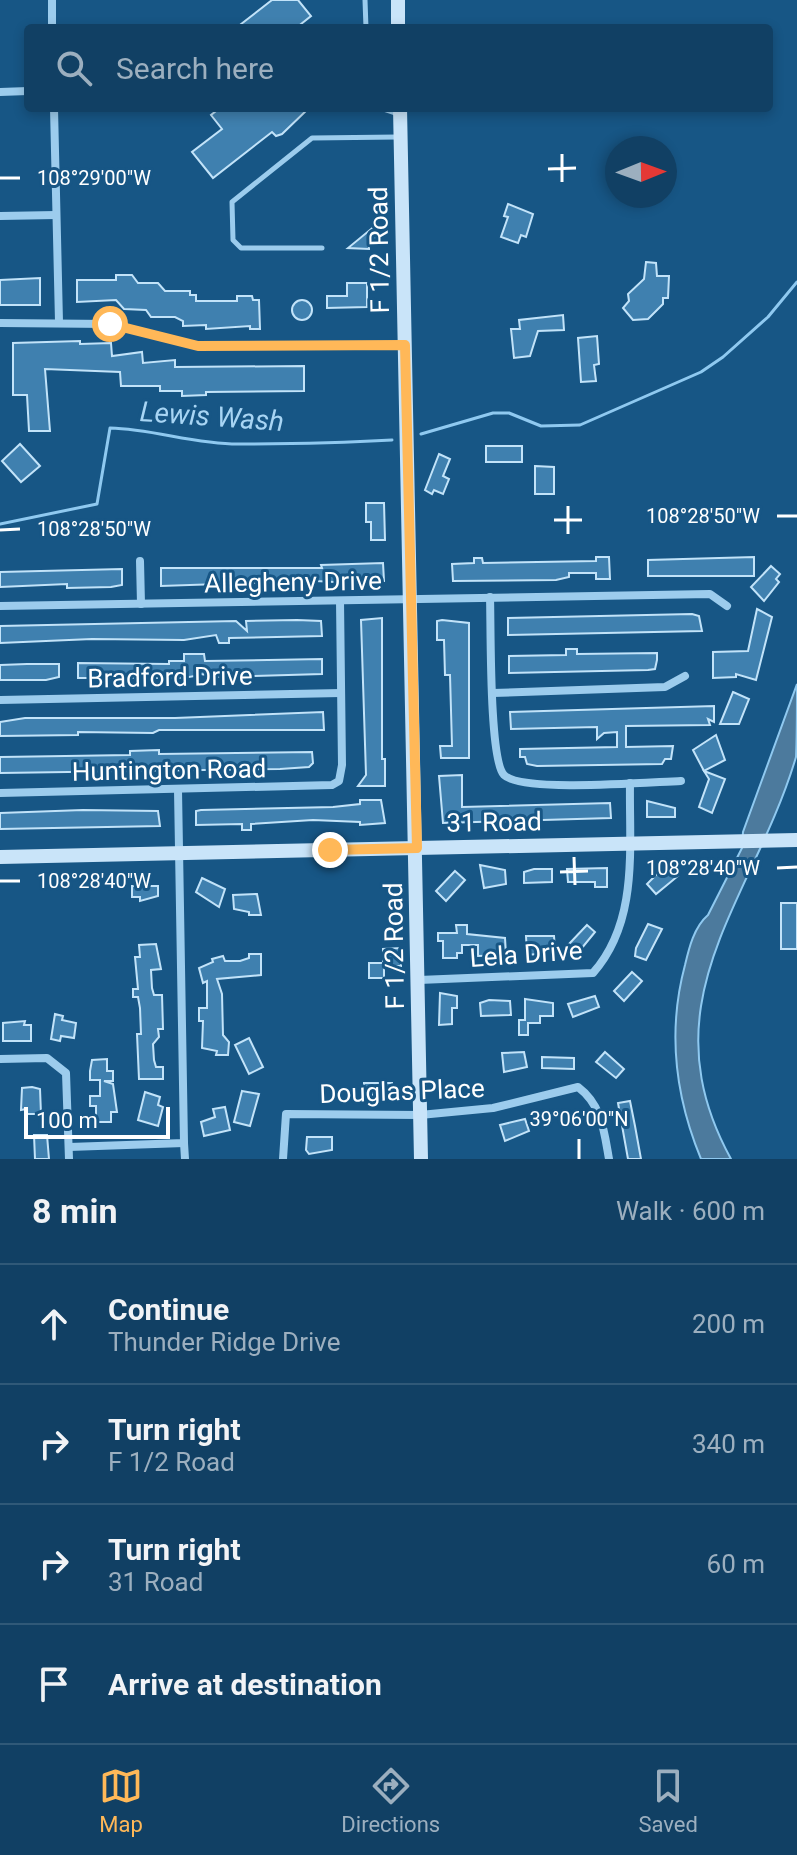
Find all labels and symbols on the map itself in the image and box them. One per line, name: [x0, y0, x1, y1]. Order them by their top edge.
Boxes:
north arrow: [605, 136, 677, 208]
text: 108°29'00"W: [37, 166, 151, 190]
street label: F 1/2 Road: [363, 186, 395, 314]
route start: [92, 306, 128, 342]
water label: Lewis Wash: [139, 395, 285, 438]
text: 108°28'50"W: [646, 504, 760, 528]
text: 108°28'50"W: [37, 517, 151, 541]
street label: Allegheny Drive: [204, 565, 382, 599]
street label: Bradford Drive: [87, 661, 253, 693]
street label: Huntington Road: [71, 753, 267, 787]
street label: 31 Road: [446, 806, 542, 838]
route end: [312, 832, 348, 868]
text: 108°28'40"W: [646, 856, 760, 880]
text: 108°28'40"W: [37, 869, 151, 893]
street label: F 1/2 Road: [378, 882, 410, 1010]
street label: Lela Drive: [469, 935, 583, 973]
street label: Douglas Place: [319, 1073, 485, 1109]
scale bar: [24, 1103, 170, 1139]
text: 39°06'00"N: [529, 1107, 629, 1131]

